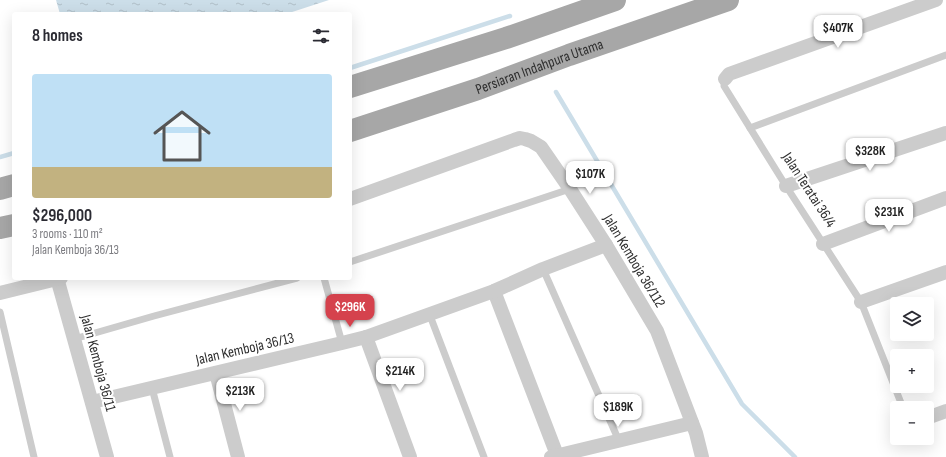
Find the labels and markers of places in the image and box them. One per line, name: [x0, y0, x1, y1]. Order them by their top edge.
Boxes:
pin: $407K: [810, 15, 866, 49]
pin: $328K: [842, 138, 898, 172]
pin: $107K: [562, 161, 618, 195]
pin: $231K: [861, 199, 917, 233]
pin: $296K: [322, 294, 378, 328]
pin: $214K: [372, 358, 428, 392]
pin: $213K: [212, 378, 268, 412]
pin: $189K: [590, 394, 646, 428]

